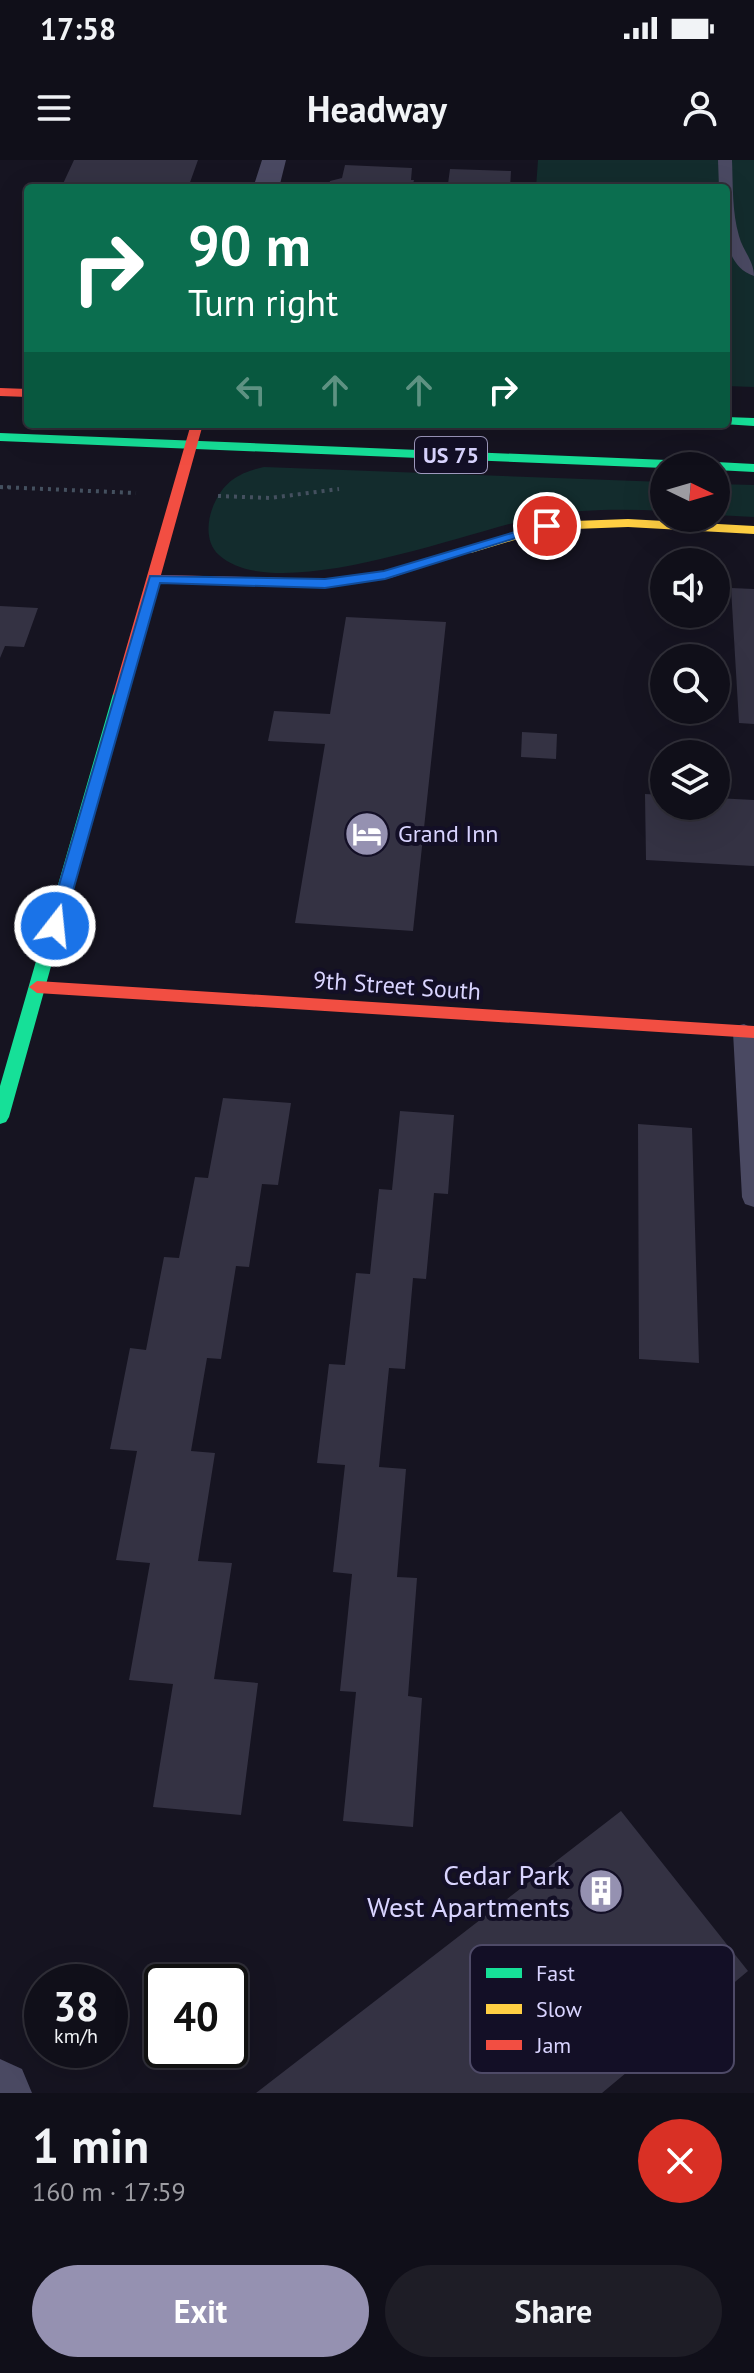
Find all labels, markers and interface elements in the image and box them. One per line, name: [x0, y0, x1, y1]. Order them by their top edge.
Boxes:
text: 17:58: [40, 9, 116, 48]
text: Headway: [307, 85, 447, 132]
icon: menu: [32, 86, 76, 130]
icon: person: [678, 86, 722, 130]
text: 90 m: [188, 209, 311, 281]
icon: right: [56, 216, 160, 320]
text: Turn right: [188, 279, 338, 326]
icon: left: [229, 368, 273, 412]
icon: ahead: [313, 368, 357, 412]
icon: ahead: [397, 368, 441, 412]
icon: right: [481, 368, 525, 412]
road number: US 75: [415, 437, 487, 473]
north arrow: [650, 452, 730, 532]
map controls: [650, 452, 730, 820]
pin: [513, 492, 581, 560]
icon: arrive: [525, 504, 569, 548]
button: sound: [650, 548, 730, 628]
button: search: [650, 644, 730, 724]
button: layers: [650, 740, 730, 820]
hotel icon: Grand Inn: [343, 810, 391, 858]
place label: Grand Inn: [398, 818, 498, 849]
position arrow: [13, 884, 97, 968]
street label: 9th Street South: [312, 964, 482, 1007]
place label: Cedar Park West Apartments: [367, 1856, 571, 1925]
building icon: Cedar Park West Apartments: [577, 1867, 625, 1915]
legend: [470, 1945, 734, 2073]
text: Fast: [536, 1959, 576, 1987]
speed limit sign: 40: [144, 1964, 248, 2068]
text: 38: [53, 1980, 99, 2032]
text: Slow: [536, 1995, 582, 2023]
text: km/h: [54, 2023, 98, 2049]
text: Jam: [535, 2031, 571, 2059]
text: 1 min: [32, 2114, 149, 2176]
button: close: [638, 2119, 722, 2203]
text: 160 m · 17:59: [32, 2175, 186, 2208]
button: Exit: [32, 2265, 369, 2357]
button: Share: [385, 2265, 722, 2357]

